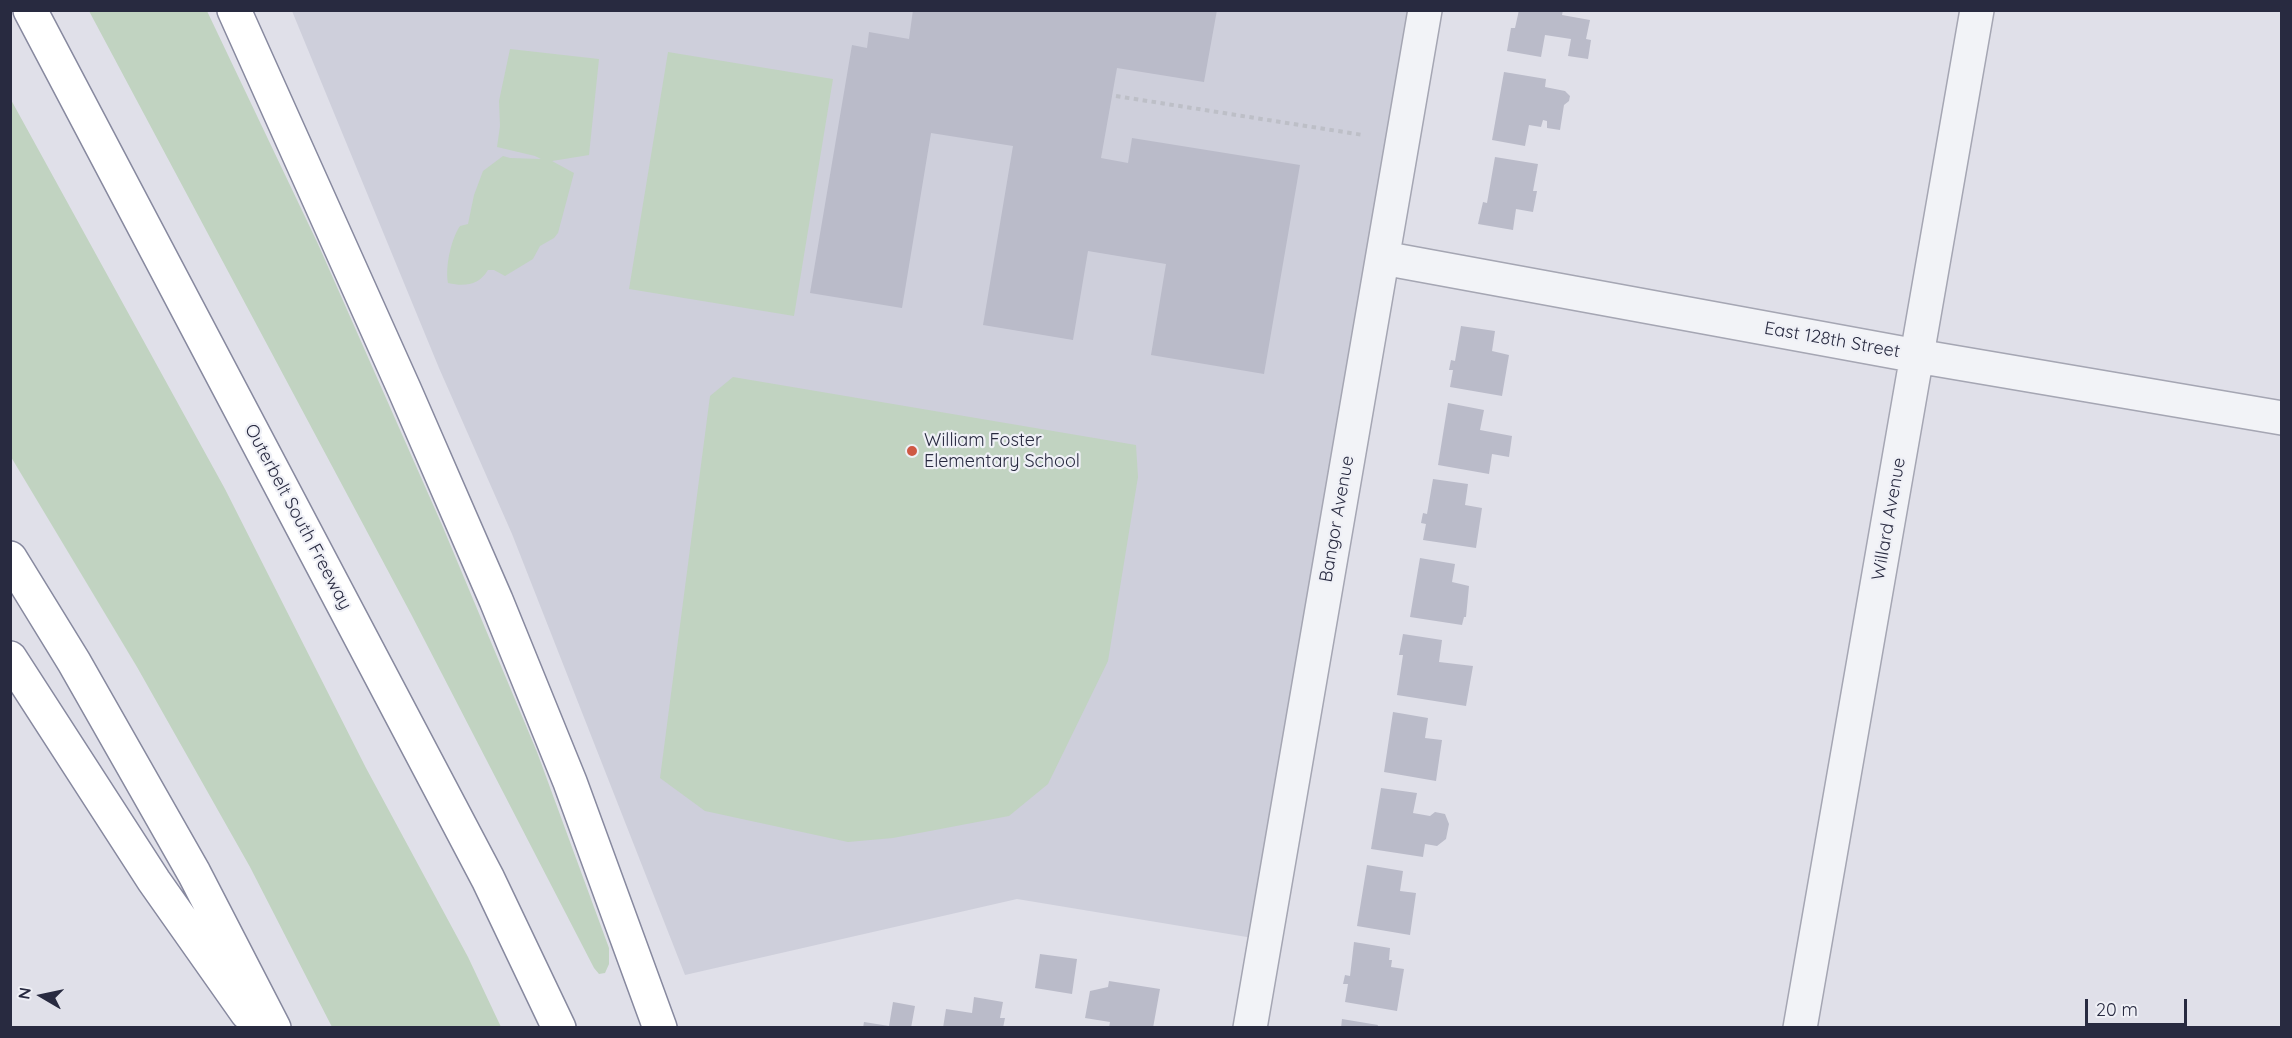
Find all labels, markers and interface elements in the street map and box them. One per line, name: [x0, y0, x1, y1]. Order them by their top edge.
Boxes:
street label: East 128th Street: [1762, 317, 1902, 363]
street label: Outerbelt South Freeway: [240, 420, 356, 614]
place label: William Foster Elementary School: [924, 430, 1080, 472]
marker: William Foster Elementary School: [905, 444, 919, 458]
street label: Bangor Avenue: [1315, 454, 1359, 584]
street label: Willard Avenue: [1868, 456, 1910, 582]
north arrow: [12, 966, 72, 1026]
text: N: [13, 986, 35, 1001]
scale bar: [2088, 987, 2190, 1025]
text: 20 m: [2096, 998, 2138, 1021]

